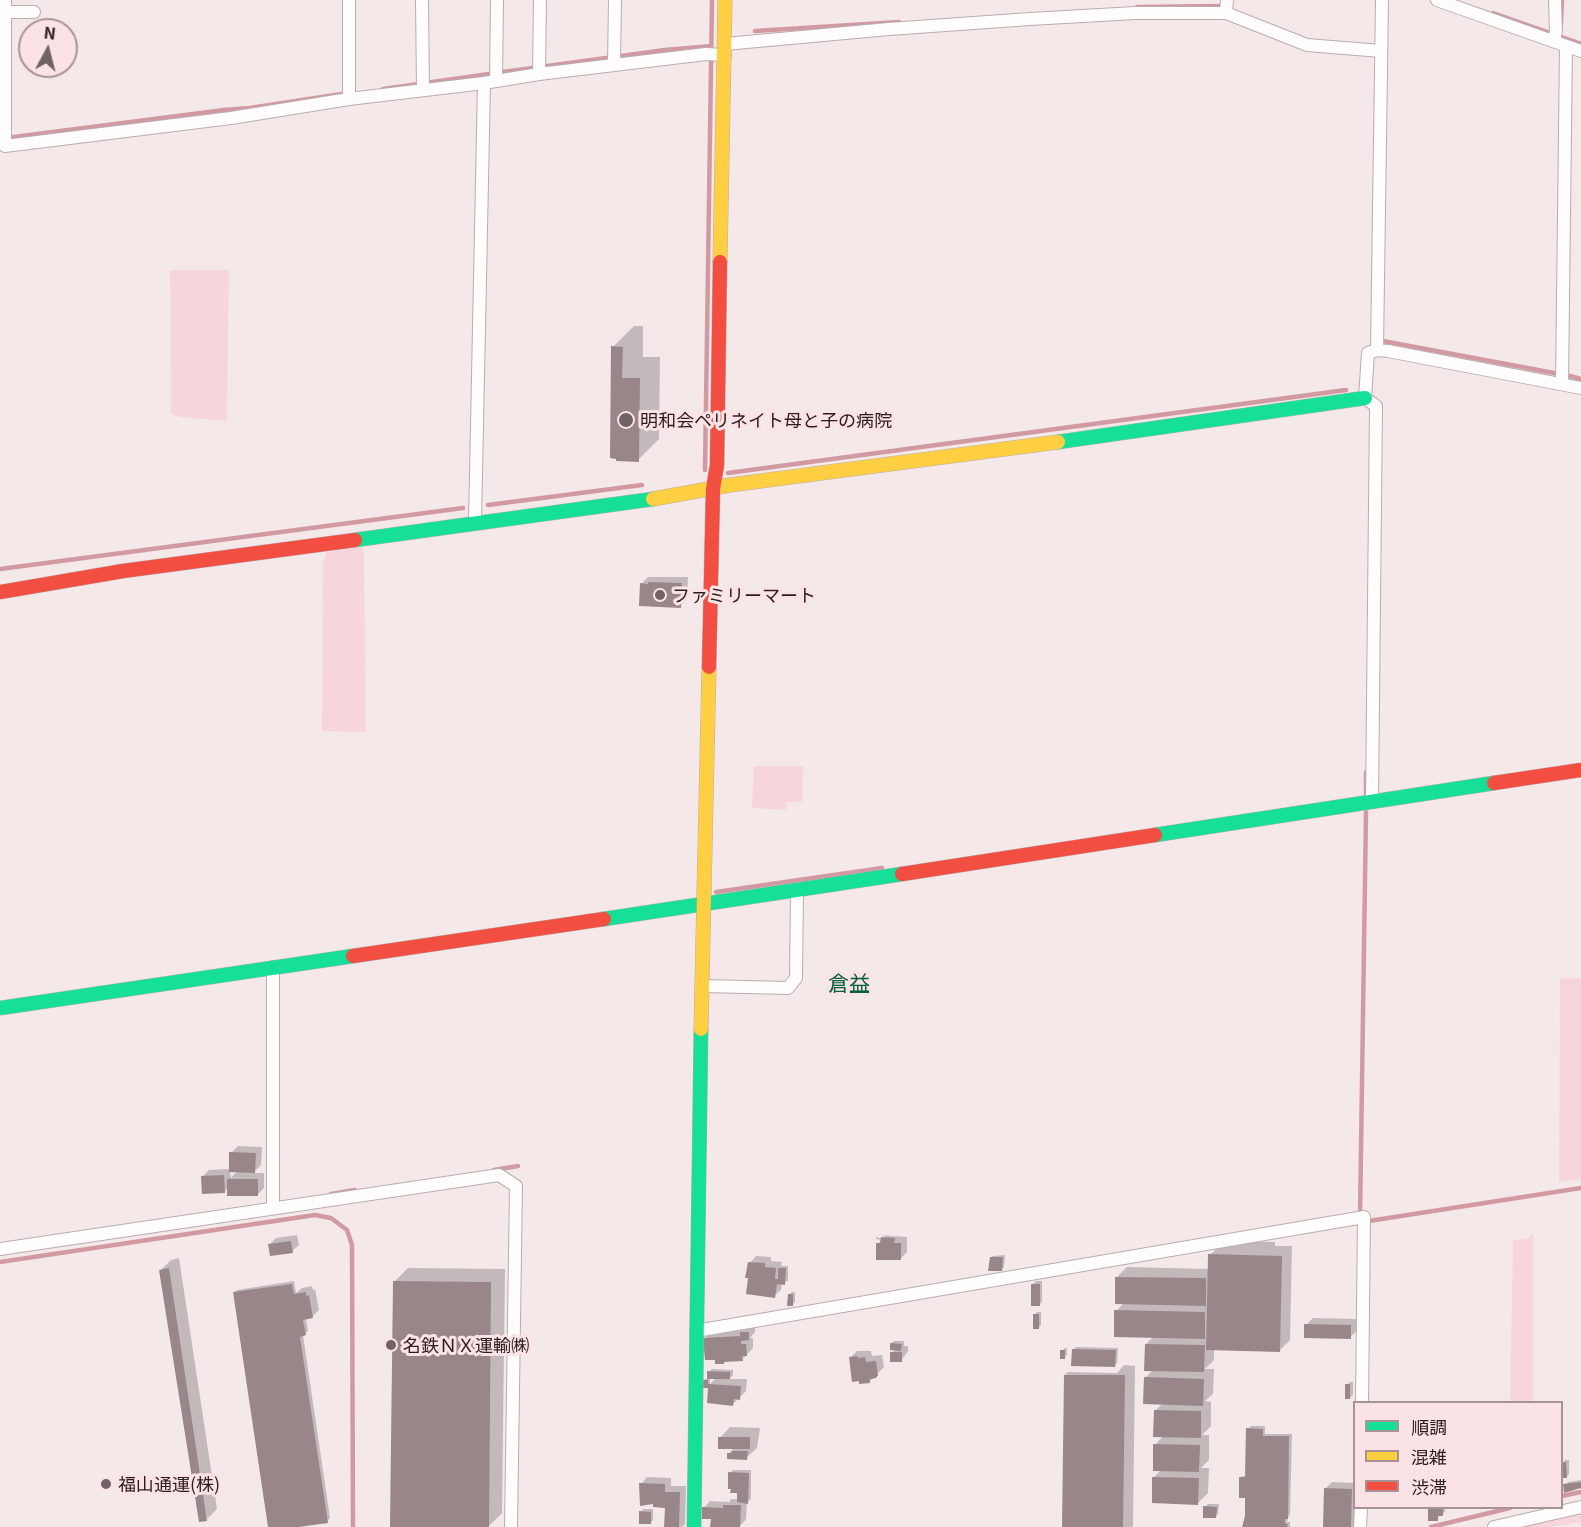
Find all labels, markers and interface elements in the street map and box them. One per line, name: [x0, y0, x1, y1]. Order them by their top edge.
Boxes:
north arrow: [18, 18, 78, 78]
text: N: [43, 19, 57, 45]
place label: 明和会ペリネイト母と子の病院: [640, 409, 892, 431]
marker: 明和会ペリネイト母と子の病院: [617, 411, 635, 429]
place label: ファミリーマート: [672, 584, 816, 606]
marker: ファミリーマート: [653, 588, 667, 602]
district label: 倉益: [828, 970, 870, 996]
place label: 名鉄ＮＸ運輸㈱: [403, 1334, 529, 1356]
marker: 名鉄ＮＸ運輸㈱: [384, 1338, 398, 1352]
legend: [1353, 1401, 1563, 1509]
text: 順調: [1411, 1413, 1447, 1439]
text: 混雑: [1411, 1443, 1447, 1469]
place label: 福山通運(株): [118, 1473, 220, 1495]
text: 渋滞: [1411, 1473, 1447, 1499]
marker: 福山通運(株): [99, 1477, 113, 1491]

